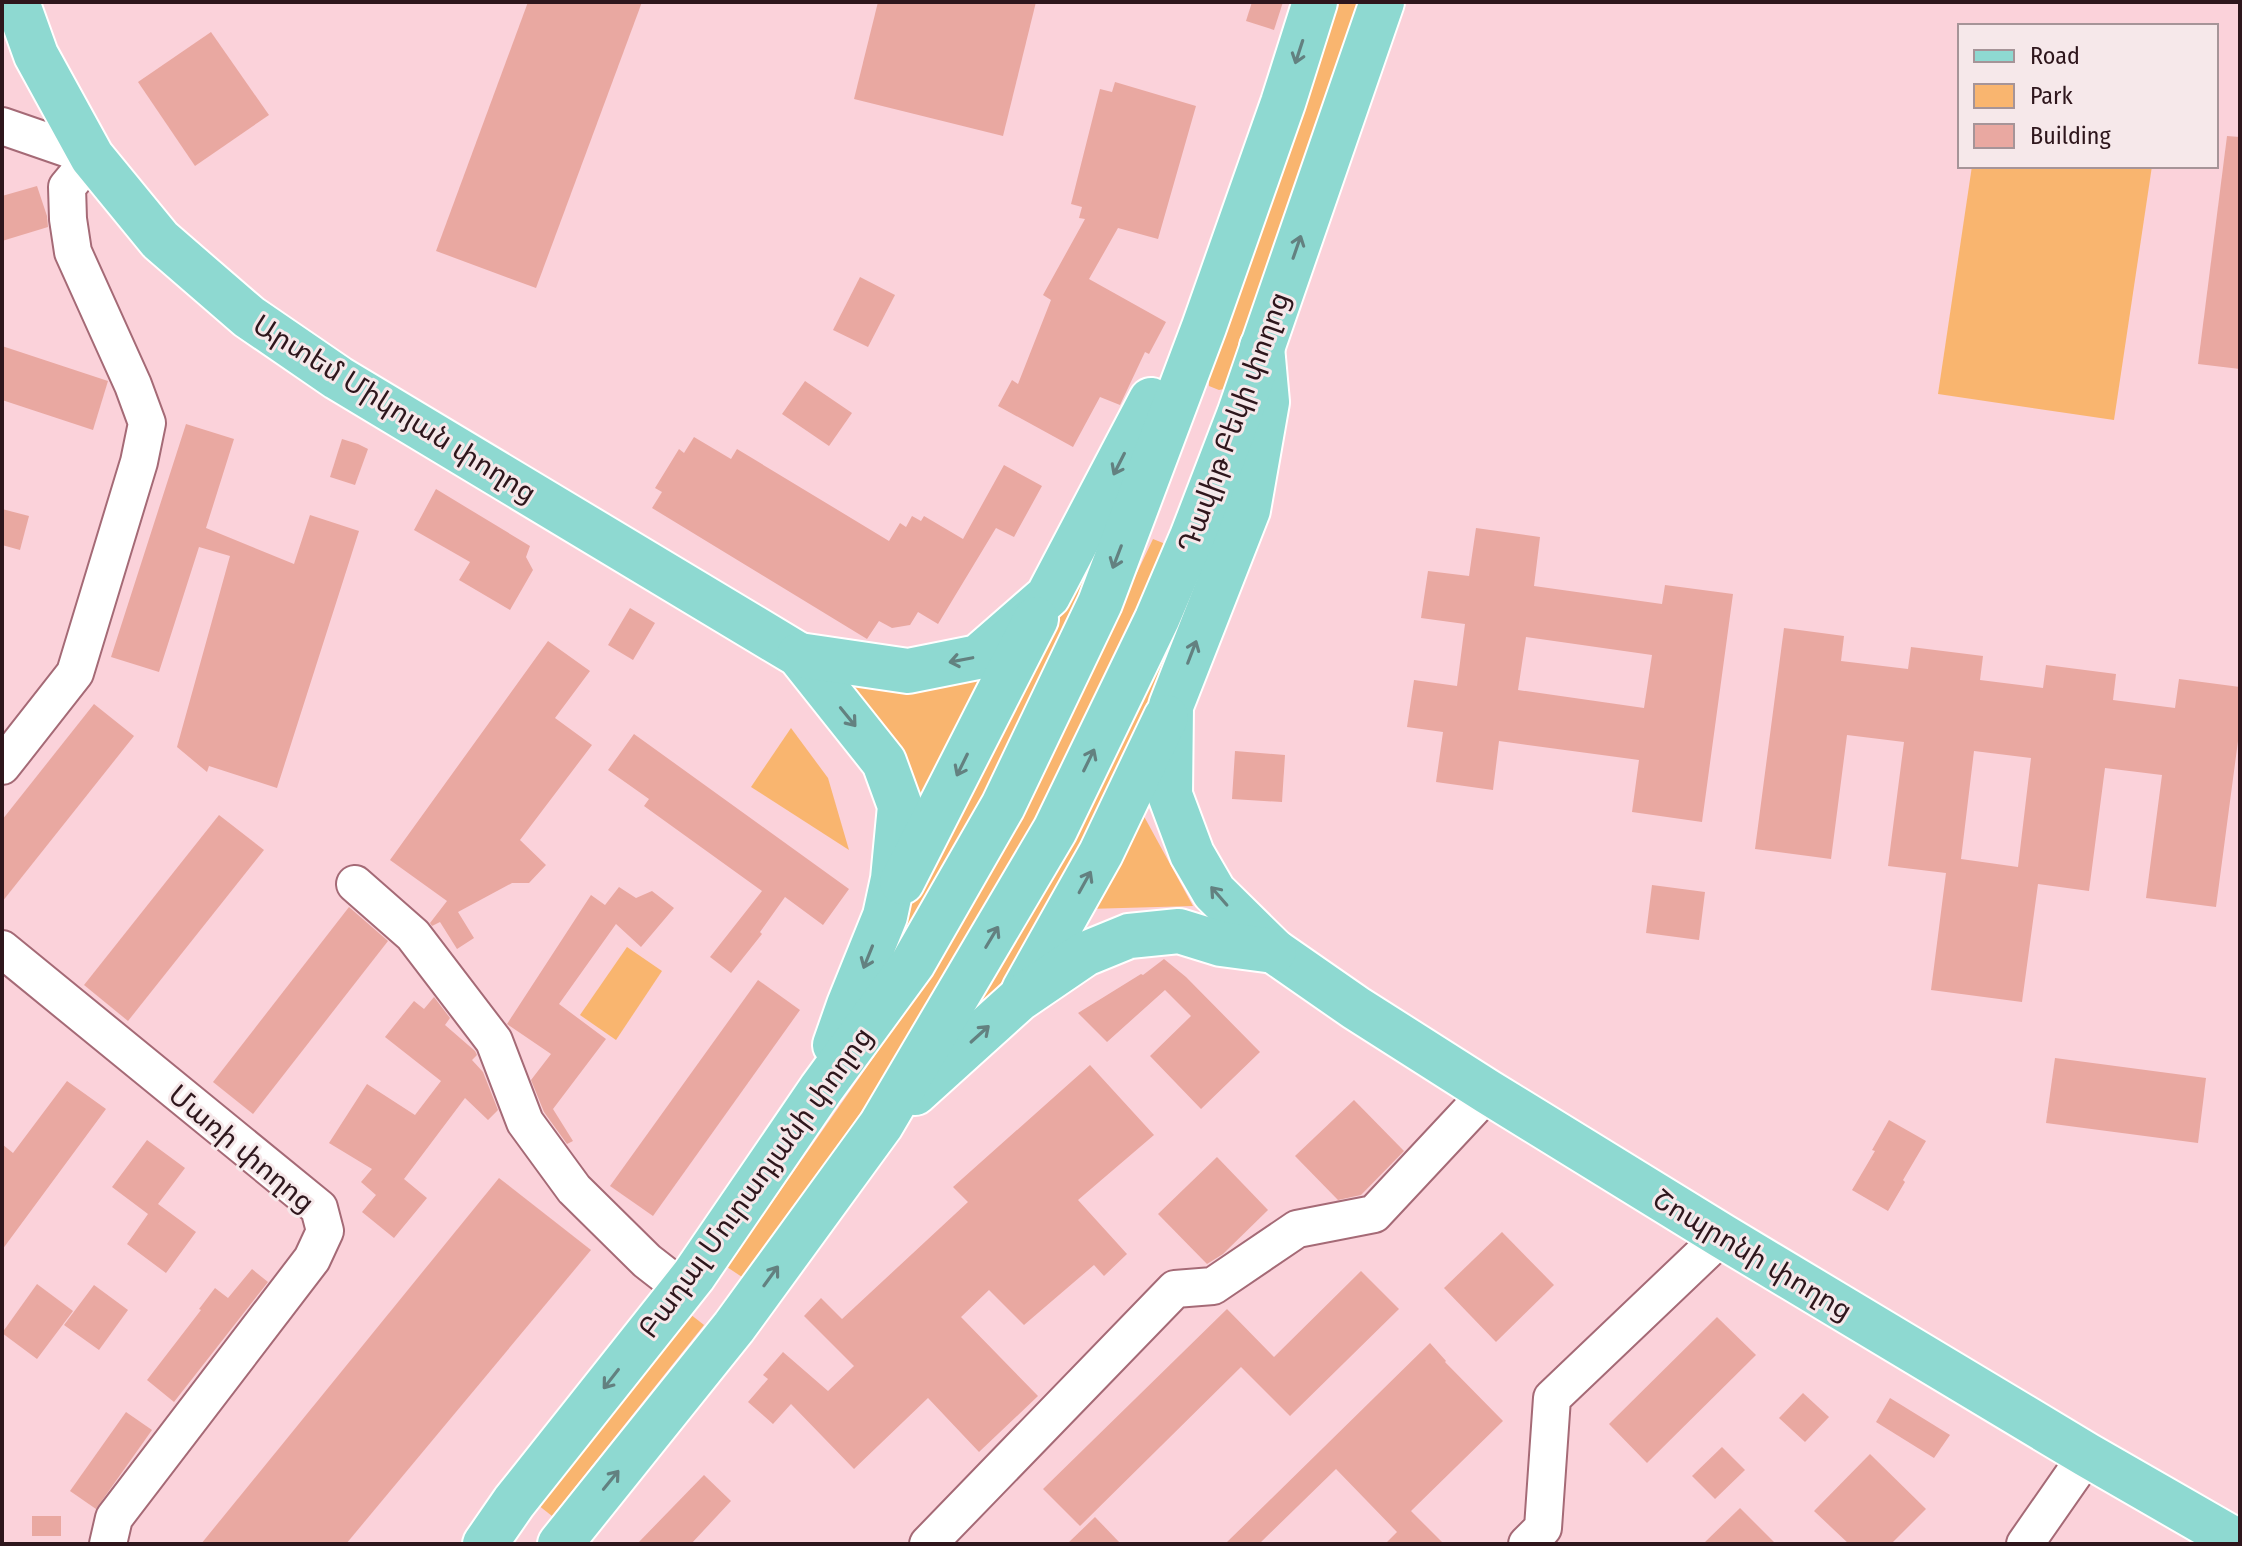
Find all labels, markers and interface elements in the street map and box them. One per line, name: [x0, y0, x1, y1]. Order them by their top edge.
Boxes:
legend: [1958, 24, 2218, 168]
one-way arrow: [1291, 39, 1306, 65]
text: Road: [2030, 42, 2080, 70]
text: Park: [2030, 82, 2073, 110]
text: Building: [2030, 122, 2112, 150]
one-way arrow: [1291, 235, 1306, 260]
street label: Դավիթ Բեկի փողոց: [1171, 287, 1296, 557]
street label: Արտեմ Միկոյան փողոց: [247, 308, 542, 509]
one-way arrow: [1110, 451, 1126, 475]
one-way arrow: [1109, 544, 1123, 569]
one-way arrow: [1186, 640, 1200, 665]
one-way arrow: [949, 654, 975, 669]
one-way arrow: [839, 706, 856, 727]
one-way arrow: [1082, 748, 1097, 772]
one-way arrow: [953, 752, 969, 776]
one-way arrow: [1077, 871, 1093, 894]
one-way arrow: [1211, 886, 1229, 906]
one-way arrow: [984, 926, 1000, 949]
one-way arrow: [860, 944, 875, 969]
street label: Բադալ Մուրադյանի փողոց: [632, 1021, 879, 1344]
one-way arrow: [969, 1026, 989, 1044]
street label: Մառի փողոց: [162, 1078, 321, 1219]
street label: Շոպրոնի փողոց: [1647, 1182, 1858, 1327]
one-way arrow: [763, 1265, 780, 1287]
one-way arrow: [602, 1368, 620, 1389]
one-way arrow: [602, 1470, 620, 1491]

